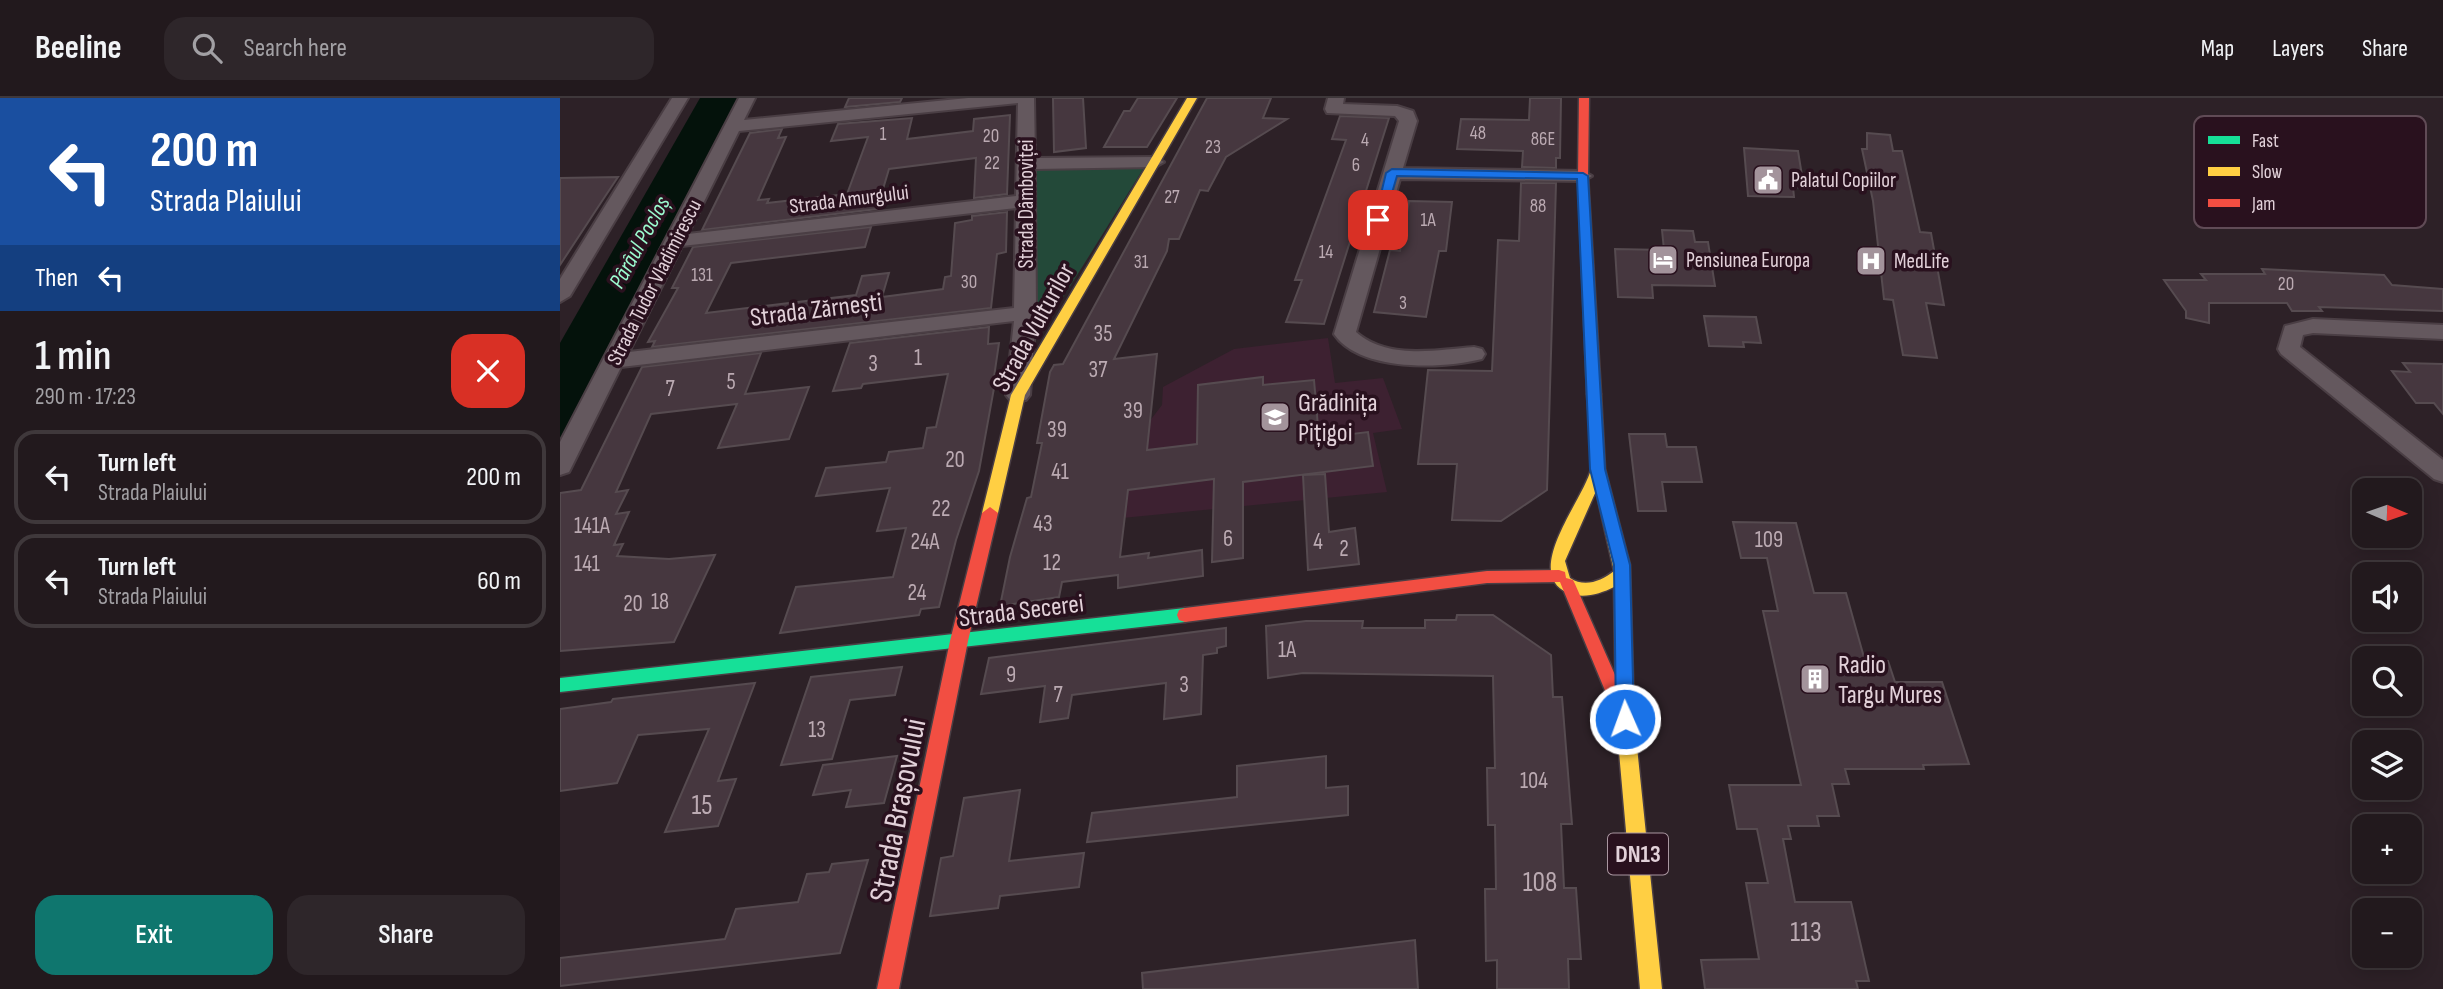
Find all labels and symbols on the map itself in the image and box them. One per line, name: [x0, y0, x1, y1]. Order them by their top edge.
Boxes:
legend: [2194, 116, 2426, 228]
house number: 48: [1470, 122, 1486, 145]
house number: 1: [880, 123, 887, 146]
house number: 20: [983, 125, 999, 148]
house number: 86E: [1531, 128, 1555, 151]
house number: 4: [1361, 129, 1369, 152]
text: Fast: [2252, 130, 2279, 153]
house number: 23: [1205, 136, 1221, 159]
street label: Strada Dâmboviței: [1014, 140, 1039, 268]
house number: 22: [984, 152, 1000, 175]
house number: 6: [1352, 154, 1360, 177]
text: Slow: [2252, 161, 2282, 184]
public building icon: Palatul Copiilor: [1751, 163, 1785, 197]
place label: Palatul Copiilor: [1791, 168, 1896, 193]
street label: Strada Amurgului: [788, 180, 910, 219]
house number: 27: [1164, 186, 1180, 209]
pin: [1348, 190, 1408, 250]
water label: Pârâul Pocloș: [603, 192, 677, 293]
text: Jam: [2251, 193, 2275, 216]
street label: Strada Tudor Vladimirescu: [602, 195, 707, 369]
house number: 88: [1530, 195, 1546, 218]
house number: 1A: [1420, 209, 1436, 232]
house number: 14: [1319, 241, 1333, 264]
hotel icon: Pensiunea Europa: [1646, 243, 1680, 277]
hospital icon: MedLife: [1854, 244, 1888, 278]
place label: Pensiunea Europa: [1686, 248, 1810, 273]
place label: MedLife: [1894, 249, 1949, 274]
house number: 31: [1134, 251, 1149, 274]
street label: Strada Vulturilor: [986, 258, 1083, 397]
house number: 131: [691, 264, 713, 287]
house number: 30: [961, 271, 977, 294]
house number: 20: [2278, 273, 2294, 296]
street label: Strada Zărnești: [748, 287, 884, 334]
house number: 3: [1399, 292, 1407, 315]
house number: 35: [1094, 320, 1112, 348]
house number: 1: [914, 344, 922, 372]
house number: 3: [868, 350, 878, 378]
house number: 37: [1089, 356, 1107, 384]
house number: 5: [726, 368, 736, 396]
house number: 7: [665, 375, 675, 403]
place label: Grădinița Pițigoi: [1298, 388, 1378, 449]
house number: 39: [1123, 397, 1143, 425]
school or university icon: Grădinița Pițigoi: [1258, 400, 1292, 434]
house number: 39: [1047, 416, 1067, 444]
house number: 20: [945, 446, 965, 474]
house number: 41: [1051, 458, 1069, 486]
north arrow: [2352, 478, 2422, 548]
house number: 22: [932, 495, 950, 523]
house number: 43: [1033, 510, 1053, 538]
house number: 141A: [574, 512, 610, 540]
house number: 6: [1223, 525, 1233, 553]
house number: 109: [1755, 526, 1783, 554]
house number: 24A: [911, 528, 940, 556]
house number: 4: [1313, 528, 1323, 556]
house number: 2: [1339, 535, 1349, 563]
house number: 12: [1043, 549, 1061, 577]
house number: 141: [574, 550, 600, 578]
house number: 24: [908, 579, 927, 607]
house number: 18: [651, 588, 669, 616]
street label: Strada Secerei: [957, 588, 1085, 635]
house number: 20: [623, 590, 643, 618]
house number: 1A: [1278, 636, 1296, 664]
place label: Radio Targu Mures: [1838, 650, 1942, 711]
house number: 9: [1006, 661, 1016, 689]
building icon: Radio Targu Mures: [1798, 662, 1832, 696]
house number: 3: [1179, 671, 1189, 699]
house number: 7: [1053, 681, 1063, 709]
position arrow: [1588, 682, 1662, 756]
street label: Strada Brașovului: [862, 715, 935, 905]
house number: 13: [808, 716, 826, 744]
house number: 104: [1520, 767, 1548, 795]
house number: 15: [691, 789, 713, 822]
road number: DN13: [1608, 834, 1668, 874]
house number: 108: [1523, 866, 1557, 899]
house number: 113: [1790, 916, 1822, 949]

